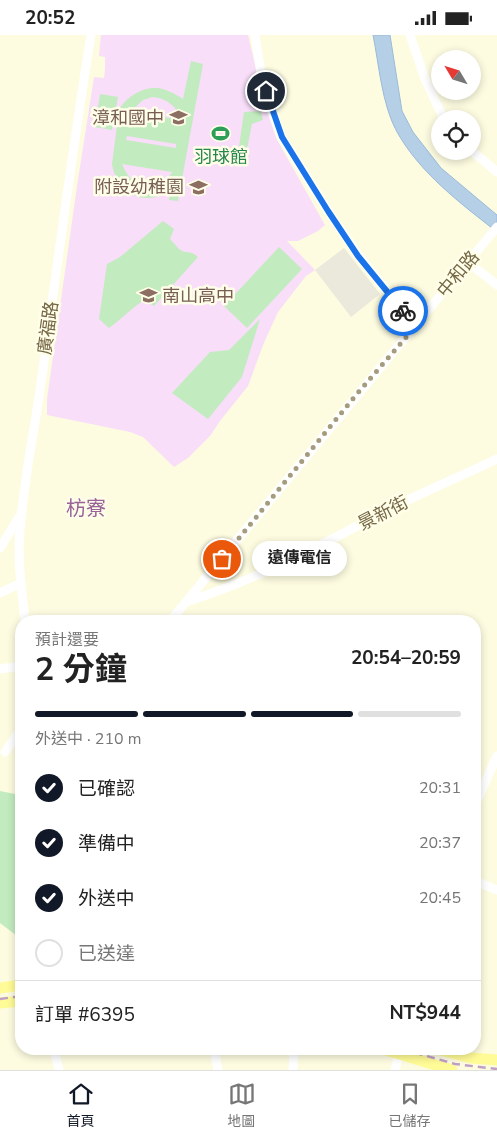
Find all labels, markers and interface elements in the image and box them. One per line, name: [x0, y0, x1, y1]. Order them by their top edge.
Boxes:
text: 20:52: [25, 5, 75, 31]
north arrow: [431, 50, 481, 100]
map controls: [431, 50, 481, 160]
pin: [245, 70, 287, 112]
icon: home: [252, 77, 280, 105]
place label: 漳和國中: [92, 106, 164, 130]
school or university icon: 漳和國中: [168, 108, 188, 128]
button: locate: [431, 110, 481, 160]
sports icon: 羽球館: [211, 124, 231, 144]
place label: 羽球館: [194, 145, 248, 169]
place label: 附設幼稚園: [94, 175, 184, 199]
school or university icon: 附設幼稚園: [188, 177, 208, 197]
street label: 中和路: [431, 246, 485, 302]
place label: 南山高中: [162, 284, 234, 308]
school or university icon: 南山高中: [138, 286, 158, 306]
courier: [378, 286, 428, 336]
icon: bike: [389, 297, 417, 325]
street label: 廣福路: [32, 300, 64, 356]
street label: 景新街: [353, 490, 413, 536]
district label: 枋寮: [66, 495, 106, 522]
pin: [201, 538, 243, 580]
callout: 遠傳電信: [252, 541, 347, 577]
icon: bag: [208, 545, 236, 573]
text: 遠傳電信: [267, 547, 332, 569]
text: 預計還要: [35, 629, 99, 651]
text: 20:54–20:59: [351, 645, 461, 671]
text: 2 分鐘: [35, 648, 127, 691]
text: 外送中 · 210 m: [35, 728, 141, 750]
icon: check: [35, 774, 63, 802]
text: 已確認: [78, 776, 135, 802]
text: 20:31: [419, 777, 461, 799]
icon: check: [35, 829, 63, 857]
text: 準備中: [78, 831, 135, 857]
text: 20:37: [419, 832, 461, 854]
icon: check: [35, 884, 63, 912]
text: 外送中: [78, 886, 135, 912]
text: 20:45: [419, 887, 461, 909]
text: 已送達: [78, 941, 135, 967]
text: NT$944: [389, 1000, 461, 1026]
text: 訂單 #6395: [35, 1002, 135, 1028]
tab: 首頁: [67, 1080, 95, 1131]
tab: 地圖: [228, 1080, 256, 1131]
tab: 已儲存: [389, 1080, 431, 1131]

